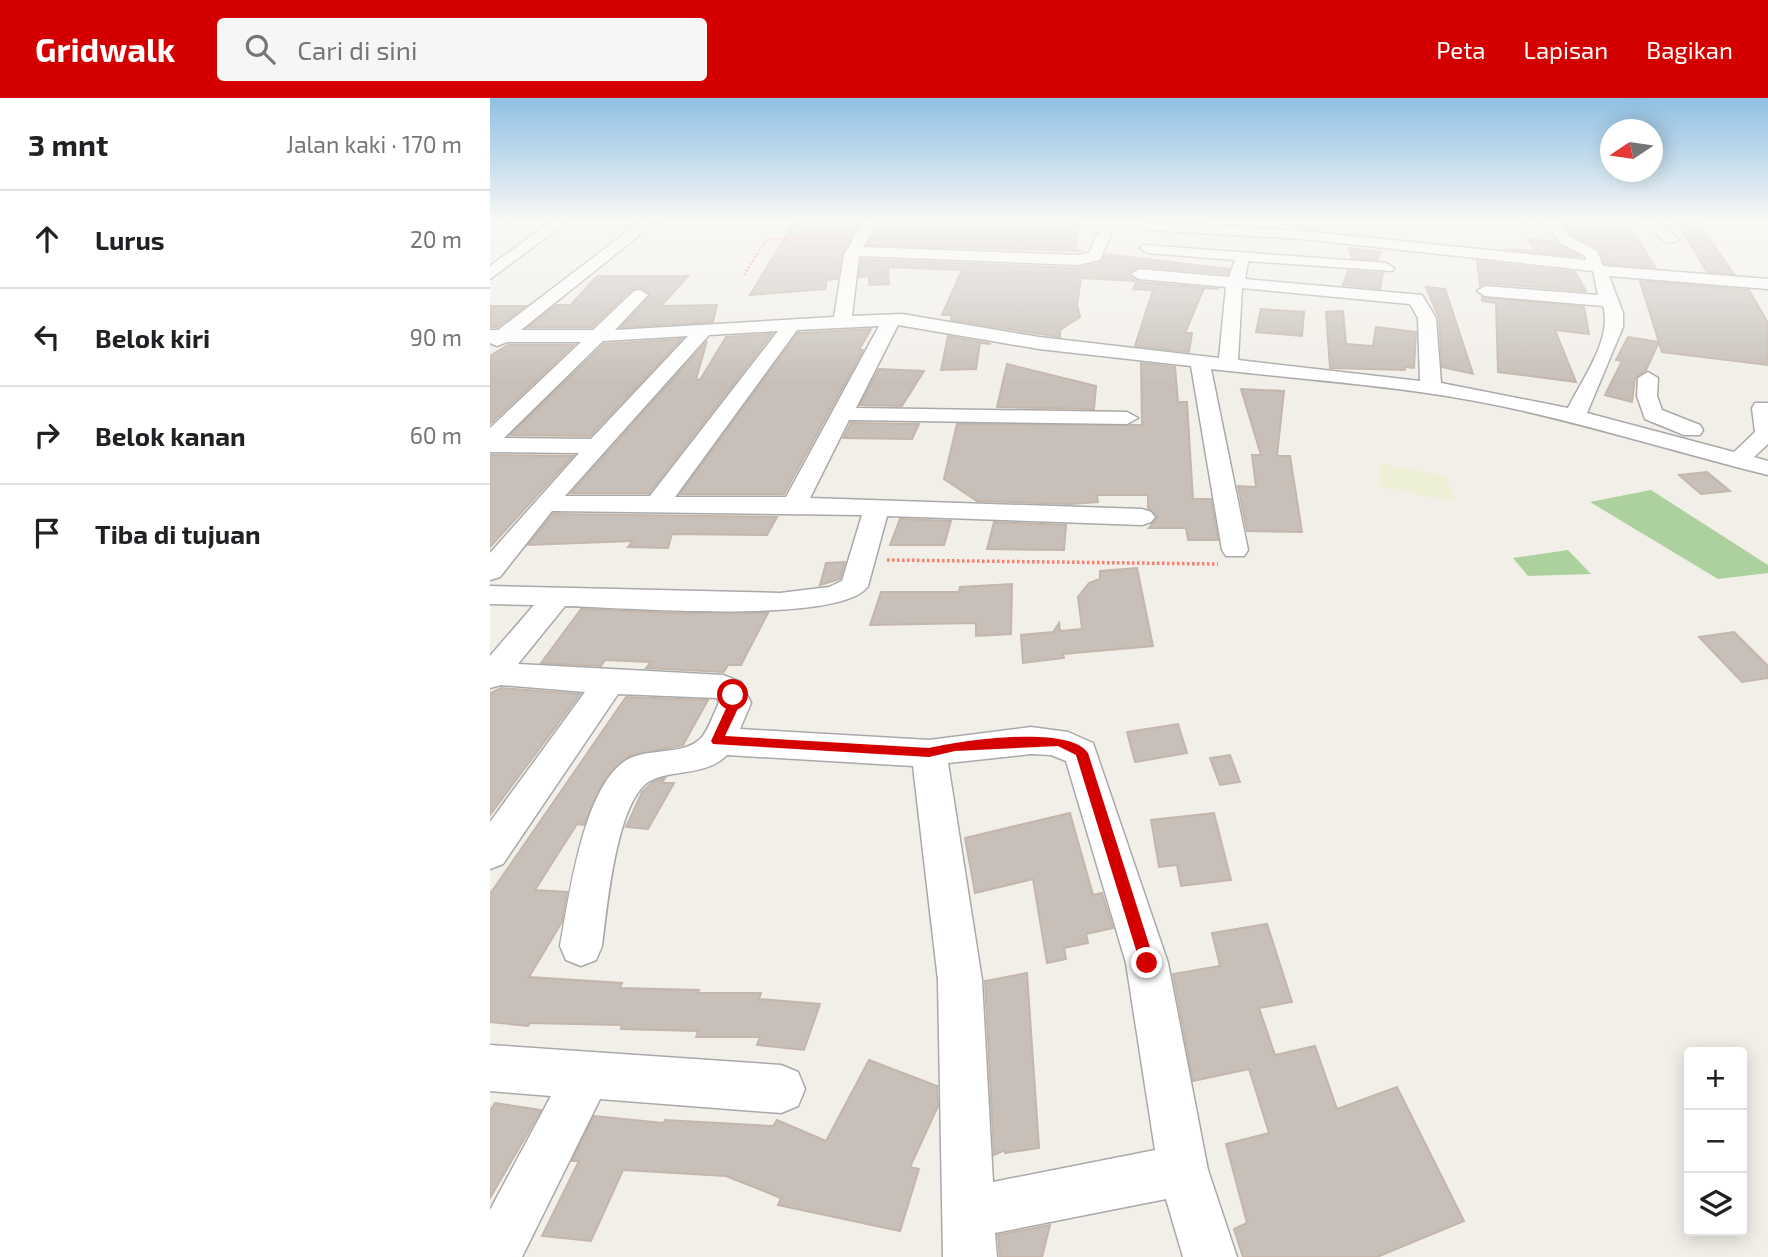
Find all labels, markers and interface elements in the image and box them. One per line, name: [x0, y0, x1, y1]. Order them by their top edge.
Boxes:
search box: [217, 18, 707, 81]
text: Gridwalk: [35, 29, 175, 69]
icon: search: [241, 30, 279, 68]
text: Cari di sini: [297, 34, 417, 65]
text: Peta: [1436, 35, 1486, 64]
text: Lapisan: [1524, 35, 1608, 64]
text: Bagikan: [1646, 35, 1733, 64]
north arrow: [1600, 119, 1663, 182]
text: 3 mnt: [28, 126, 108, 162]
text: Jalan kaki · 170 m: [286, 130, 462, 158]
icon: ahead: [28, 220, 66, 258]
text: Lurus: [95, 224, 165, 255]
text: 20 m: [410, 225, 462, 253]
icon: left: [28, 318, 66, 356]
text: Belok kiri: [95, 322, 210, 353]
text: 90 m: [410, 323, 462, 351]
icon: right: [28, 416, 66, 454]
text: Belok kanan: [95, 420, 246, 451]
text: 60 m: [410, 421, 462, 449]
icon: arrive: [28, 514, 66, 552]
text: Tiba di tujuan: [95, 518, 261, 549]
route start: [717, 679, 748, 710]
route end: [1131, 947, 1162, 978]
map controls: [1684, 1047, 1747, 1236]
button: +: [1684, 1047, 1747, 1110]
button: −: [1684, 1110, 1747, 1173]
button: layers: [1684, 1173, 1747, 1236]

